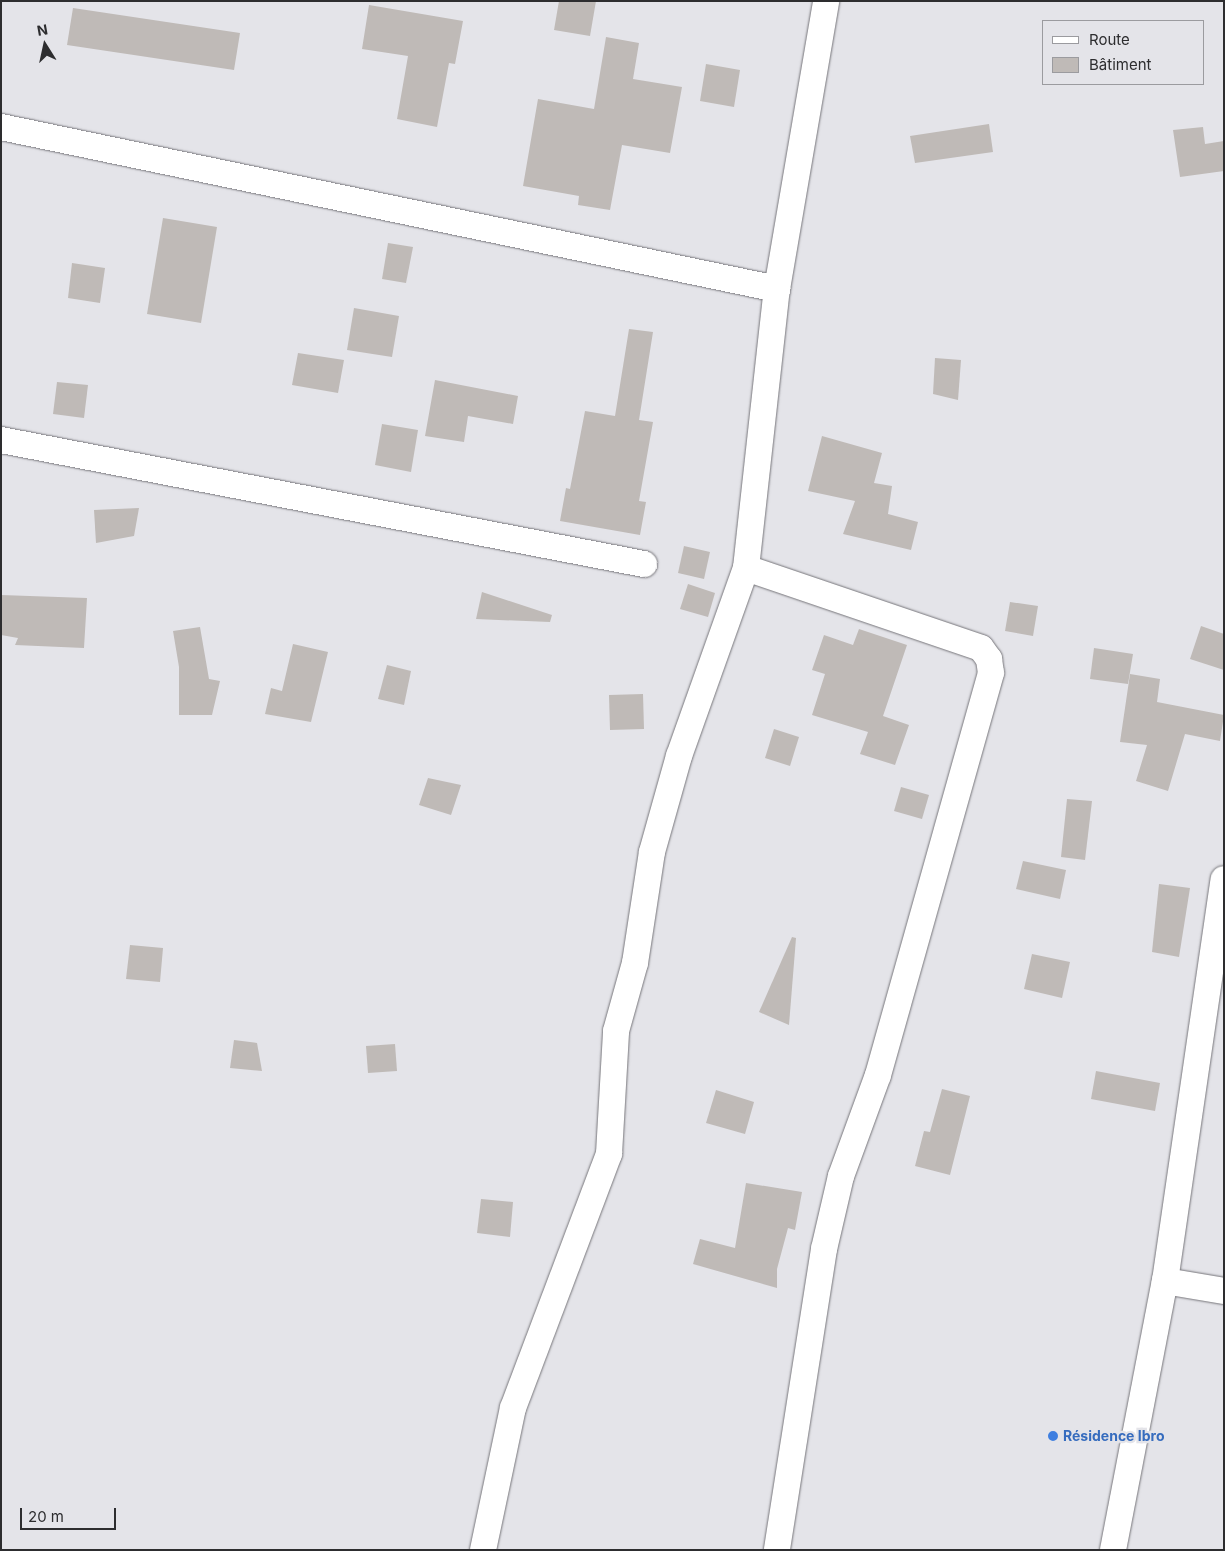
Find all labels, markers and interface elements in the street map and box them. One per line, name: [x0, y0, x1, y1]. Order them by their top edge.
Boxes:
north arrow: [20, 20, 70, 70]
text: N: [36, 20, 49, 39]
legend: [1042, 20, 1205, 85]
text: Route: [1089, 30, 1130, 49]
text: Bâtiment: [1089, 55, 1151, 74]
place label: Résidence Ibro: [1063, 1428, 1164, 1444]
marker: Résidence Ibro: [1047, 1430, 1059, 1442]
scale bar: [22, 1498, 119, 1530]
text: 20 m: [28, 1507, 64, 1526]

